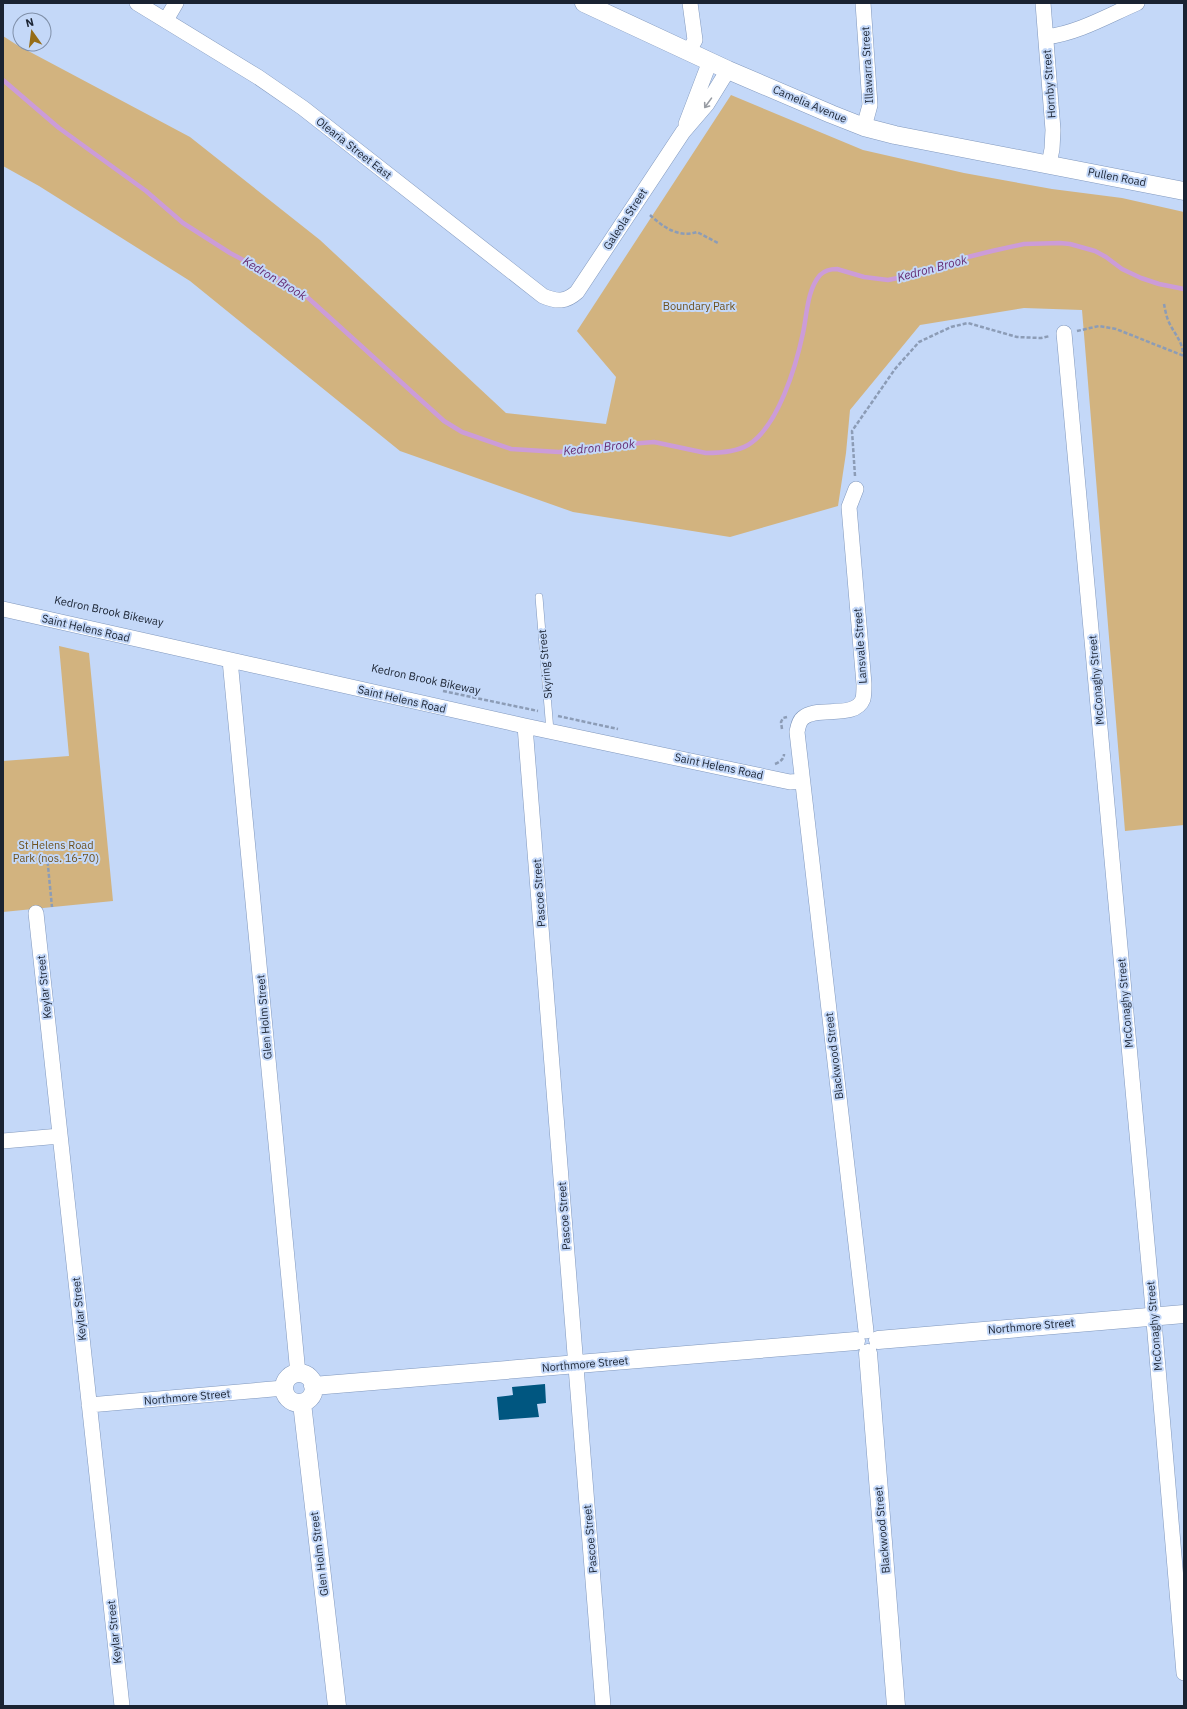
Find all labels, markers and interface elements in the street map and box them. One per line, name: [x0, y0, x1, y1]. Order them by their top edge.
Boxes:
north arrow: [12, 12, 52, 52]
text: N: [24, 15, 35, 30]
street label: Illawarra Street: [858, 26, 876, 104]
street label: Hornby Street: [1040, 49, 1058, 119]
street label: Camelia Avenue: [771, 82, 849, 126]
one-way arrow: [703, 97, 712, 108]
street label: Olearia Street East: [313, 114, 395, 182]
street label: Pullen Road: [1087, 164, 1147, 190]
street label: Galeola Street: [600, 186, 650, 252]
water label: Kedron Brook: [895, 251, 969, 285]
water label: Kedron Brook: [240, 253, 310, 303]
park label: Boundary Park: [663, 299, 735, 313]
water label: Kedron Brook: [563, 436, 636, 458]
street label: Kedron Brook Bikeway: [53, 593, 165, 630]
street label: Lansvale Street: [850, 608, 870, 684]
street label: Saint Helens Road: [41, 611, 131, 645]
street label: Skyring Street: [535, 629, 555, 699]
street label: McConaghy Street: [1085, 635, 1107, 725]
street label: Kedron Brook Bikeway: [370, 661, 482, 698]
street label: Saint Helens Road: [357, 682, 447, 716]
street label: Saint Helens Road: [673, 750, 765, 782]
park label: St Helens Road Park (nos. 16-70): [13, 838, 99, 865]
street label: Pascoe Street: [530, 858, 548, 928]
street label: Keylar Street: [34, 954, 54, 1019]
street label: McConaghy Street: [1114, 958, 1136, 1048]
street label: Glen Holm Street: [253, 974, 275, 1060]
street label: Blackwood Street: [822, 1012, 846, 1100]
street label: Pascoe Street: [555, 1181, 573, 1251]
street label: Keylar Street: [69, 1276, 89, 1341]
street label: McConaghy Street: [1143, 1281, 1165, 1371]
street label: Northmore Street: [987, 1315, 1075, 1337]
street label: Northmore Street: [541, 1353, 629, 1375]
street label: Northmore Street: [143, 1386, 231, 1408]
street label: Blackwood Street: [871, 1486, 893, 1574]
street label: Pascoe Street: [580, 1504, 600, 1574]
street label: Glen Holm Street: [307, 1511, 331, 1597]
street label: Keylar Street: [104, 1599, 124, 1664]

